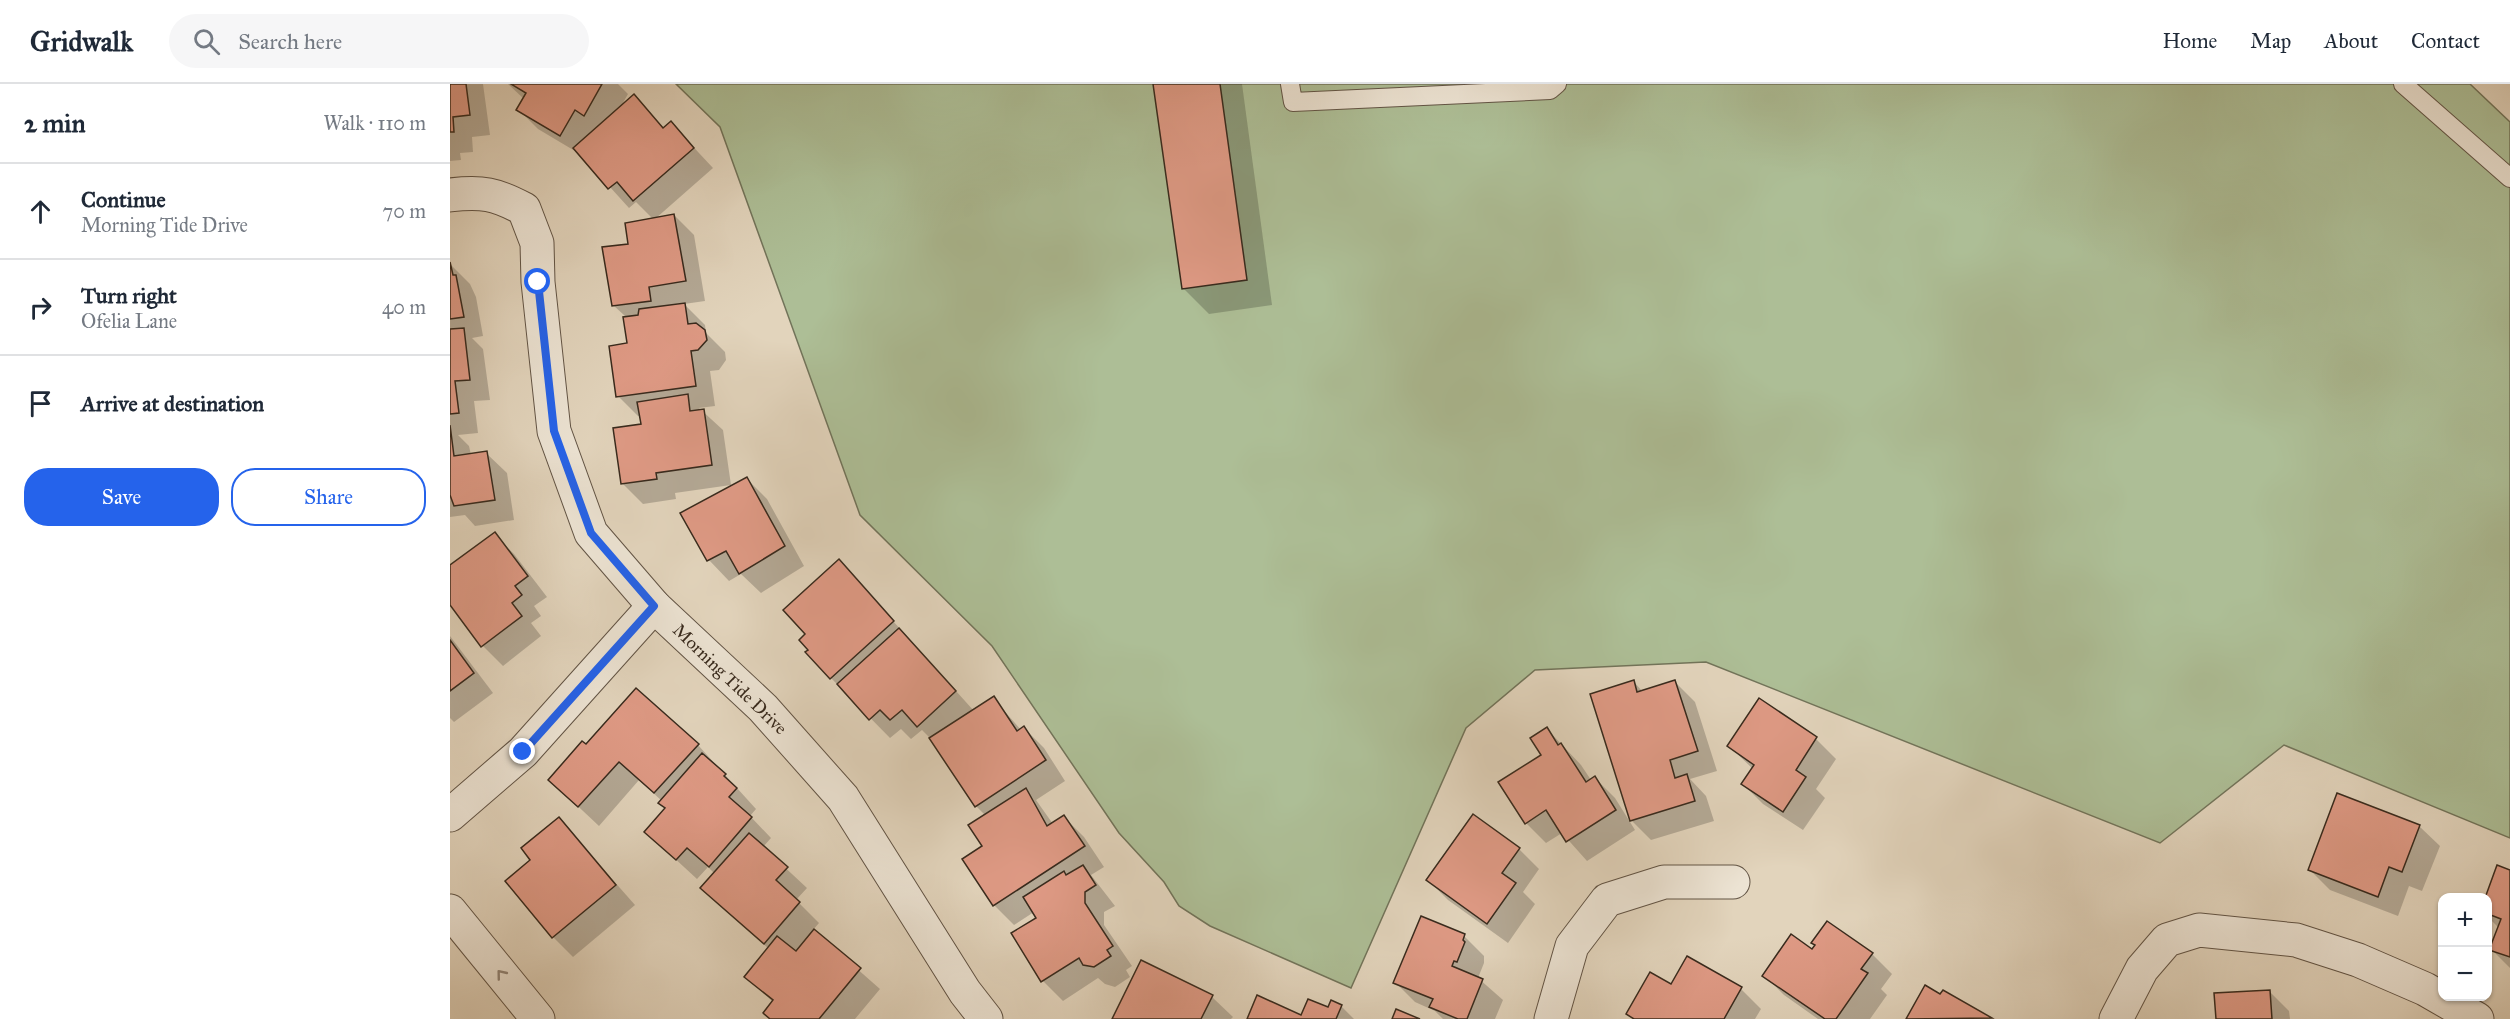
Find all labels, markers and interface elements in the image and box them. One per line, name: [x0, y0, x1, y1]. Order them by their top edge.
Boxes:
search box: [169, 14, 589, 68]
text: Gridwalk: [30, 24, 133, 59]
icon: search: [190, 25, 223, 58]
text: Search here: [238, 28, 342, 55]
text: Home: [2162, 28, 2217, 54]
text: Map: [2250, 28, 2291, 54]
text: About: [2324, 28, 2378, 54]
text: Contact: [2411, 28, 2480, 54]
text: 2 min: [24, 107, 85, 139]
text: Walk · 110 m: [323, 111, 426, 135]
text: Continue: [81, 186, 166, 213]
icon: ahead: [24, 195, 57, 228]
text: 70 m: [383, 199, 426, 223]
text: Morning Tide Drive: [81, 213, 248, 237]
route start: [524, 268, 550, 294]
text: Turn right: [81, 282, 177, 309]
icon: right: [24, 291, 57, 324]
text: 40 m: [382, 295, 426, 319]
text: Ofelia Lane: [81, 309, 177, 333]
icon: arrive: [24, 387, 57, 420]
text: Arrive at destination: [81, 390, 264, 417]
button: Save: [24, 468, 219, 526]
button: Share: [231, 468, 426, 526]
street label: Morning Tide Drive: [668, 619, 792, 740]
route end: [509, 738, 535, 764]
map controls: [2438, 893, 2492, 1001]
button: +: [2438, 893, 2492, 947]
button: −: [2438, 947, 2492, 1001]
one-way arrow: [497, 970, 508, 981]

